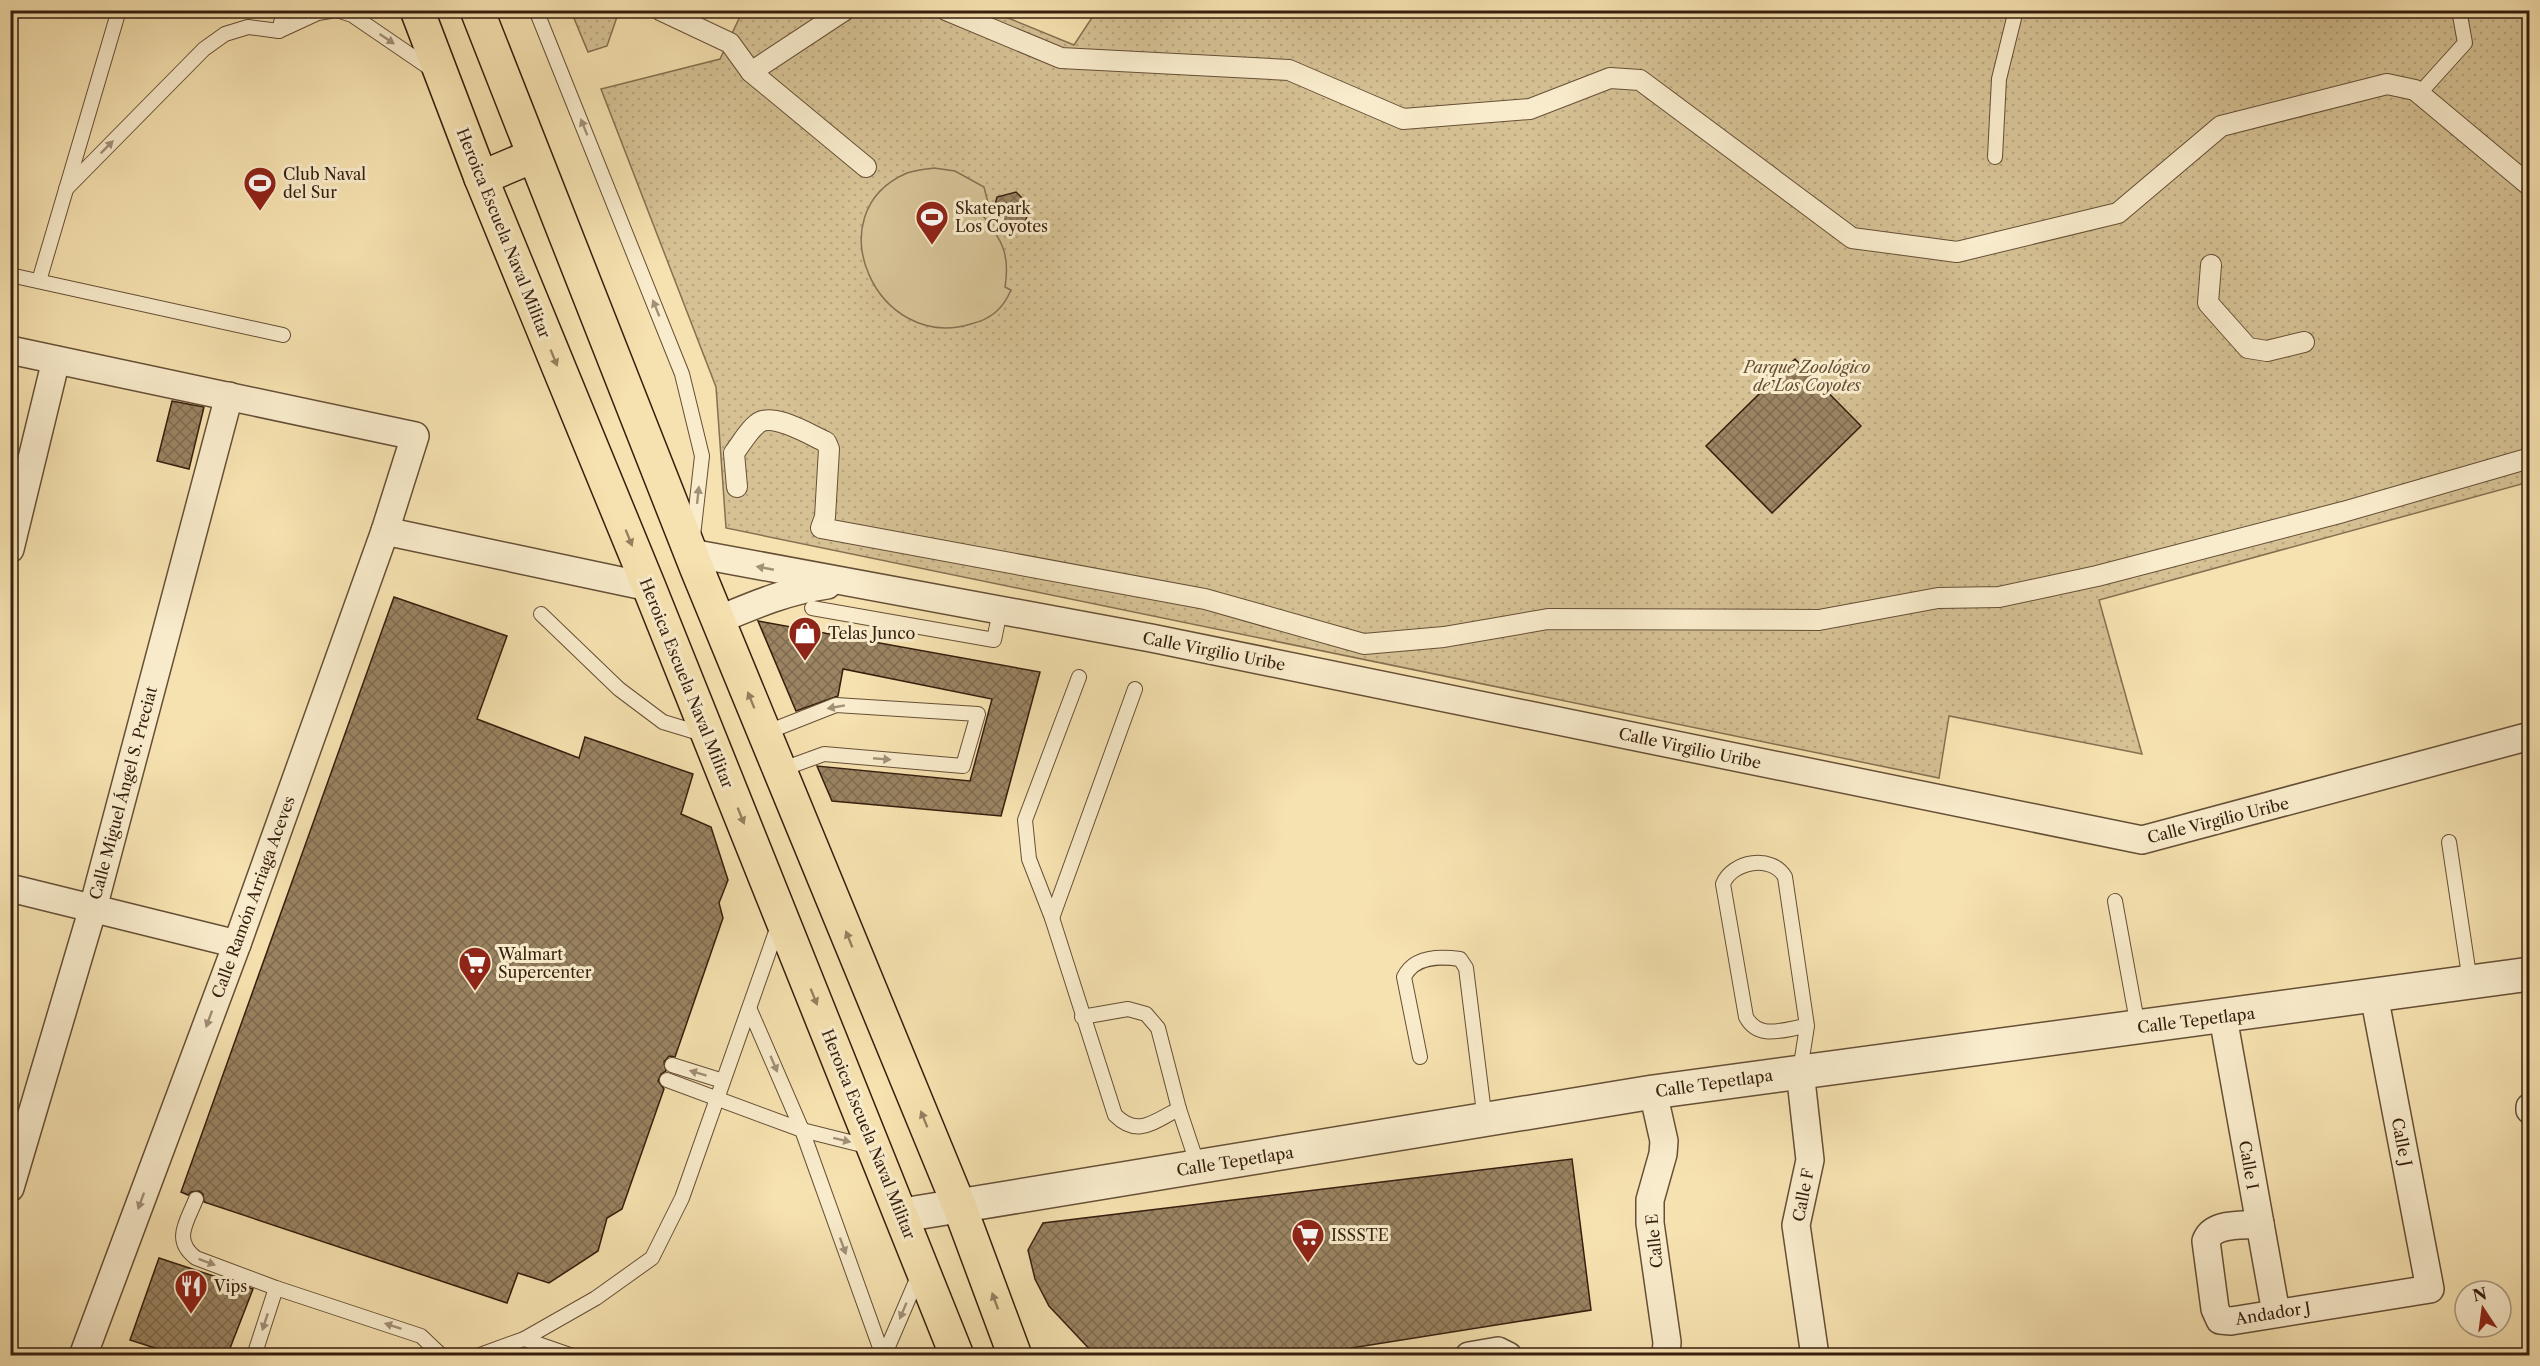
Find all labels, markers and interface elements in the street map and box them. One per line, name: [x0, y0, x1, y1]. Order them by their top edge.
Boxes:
one-way arrow: [379, 33, 395, 44]
one-way arrow: [579, 117, 589, 135]
street label: Heroica Escuela Naval Militar: [453, 125, 555, 341]
one-way arrow: [100, 141, 114, 155]
place label: Club Naval del Sur: [283, 164, 366, 202]
sports icon: Club Naval del Sur: [242, 165, 278, 212]
place label: Skatepark Los Coyotes: [955, 198, 1048, 236]
sports icon: Skatepark Los Coyotes: [914, 199, 950, 246]
one-way arrow: [651, 299, 660, 317]
one-way arrow: [549, 349, 559, 367]
park label: Parque Zoológico de Los Coyotes: [1742, 357, 1871, 395]
one-way arrow: [693, 486, 703, 505]
one-way arrow: [625, 529, 634, 547]
one-way arrow: [756, 563, 775, 572]
street label: Heroica Escuela Naval Militar: [636, 575, 738, 791]
shop icon: Telas Junco: [787, 615, 823, 662]
place label: Telas Junco: [828, 623, 916, 643]
street label: Calle Virgilio Uribe: [1141, 627, 1287, 675]
street label: Calle Miguel Ángel S. Preciat: [85, 684, 161, 902]
one-way arrow: [746, 691, 755, 709]
one-way arrow: [826, 703, 845, 712]
street label: Calle Virgilio Uribe: [1617, 723, 1763, 773]
one-way arrow: [873, 754, 892, 764]
street label: Calle Ramón Arriaga Aceves: [207, 793, 299, 1001]
street label: Calle Virgilio Uribe: [2145, 793, 2291, 847]
one-way arrow: [737, 807, 746, 825]
one-way arrow: [844, 930, 853, 948]
place label: Walmart Supercenter: [497, 944, 592, 982]
supermarket icon: Walmart Supercenter: [457, 945, 493, 992]
one-way arrow: [810, 988, 819, 1006]
street label: Calle Tepetlapa: [2136, 1003, 2257, 1037]
one-way arrow: [204, 1010, 214, 1028]
street label: Heroica Escuela Naval Militar: [818, 1026, 920, 1242]
one-way arrow: [769, 1055, 778, 1072]
street label: Calle Tepetlapa: [1654, 1065, 1775, 1101]
one-way arrow: [689, 1068, 707, 1077]
one-way arrow: [919, 1110, 928, 1128]
street label: Calle J: [2387, 1116, 2417, 1168]
one-way arrow: [832, 1135, 851, 1145]
street label: Calle I: [2235, 1139, 2263, 1191]
street label: Calle Tepetlapa: [1175, 1142, 1296, 1180]
street label: Calle F: [1788, 1167, 1818, 1223]
one-way arrow: [136, 1192, 145, 1210]
street label: Calle E: [1641, 1213, 1667, 1269]
supermarket icon: ISSSTE: [1290, 1217, 1326, 1264]
place label: ISSSTE: [1331, 1225, 1389, 1245]
one-way arrow: [839, 1237, 849, 1255]
one-way arrow: [198, 1258, 216, 1267]
restaurant icon: Vips: [173, 1268, 209, 1315]
place label: Vips: [213, 1276, 247, 1296]
north arrow: [2453, 1279, 2513, 1339]
text: N: [2471, 1283, 2489, 1306]
one-way arrow: [989, 1292, 999, 1310]
street label: Andador J: [2233, 1297, 2312, 1329]
one-way arrow: [898, 1303, 908, 1321]
one-way arrow: [260, 1313, 270, 1331]
one-way arrow: [384, 1321, 402, 1330]

